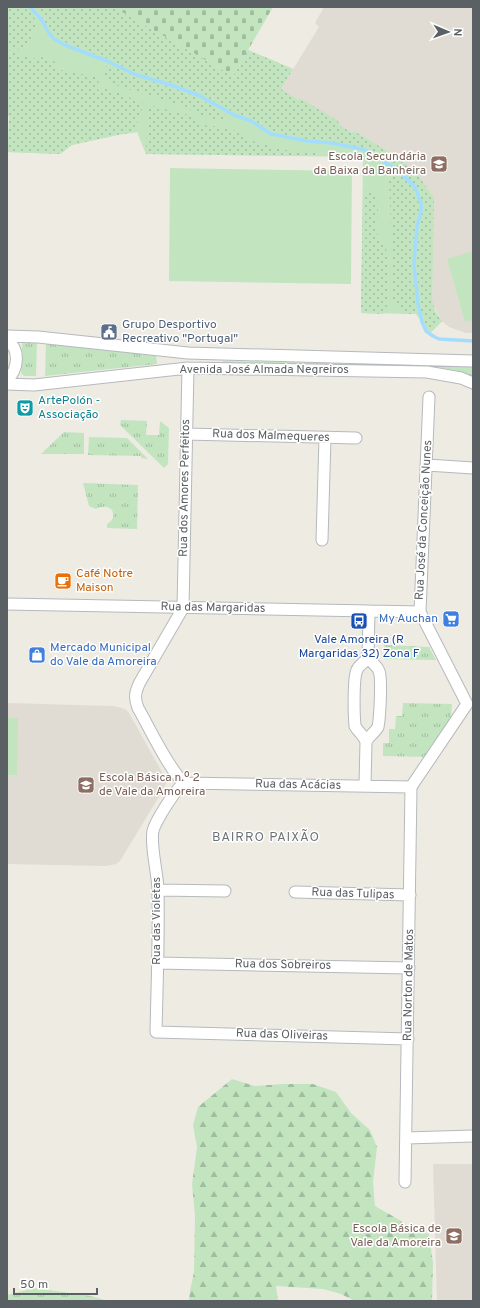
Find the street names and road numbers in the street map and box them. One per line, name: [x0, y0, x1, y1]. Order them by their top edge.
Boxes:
street label: Avenida José Almada Negreiros: [179, 362, 349, 378]
street label: Rua dos Amores Perfeitos: [176, 419, 194, 557]
street label: Rua dos Malmequeres: [212, 426, 330, 446]
street label: Rua José da Conceição Nunes: [412, 439, 436, 601]
street label: Rua das Margaridas: [160, 599, 266, 617]
street label: Rua das Acácias: [255, 776, 341, 794]
street label: Rua das Violetas: [149, 877, 165, 965]
street label: Rua das Tulipas: [311, 885, 395, 903]
street label: Rua Norton de Matos: [400, 929, 418, 1041]
street label: Rua dos Sobreiros: [235, 956, 331, 974]
street label: Rua das Oliveiras: [236, 1025, 328, 1045]

